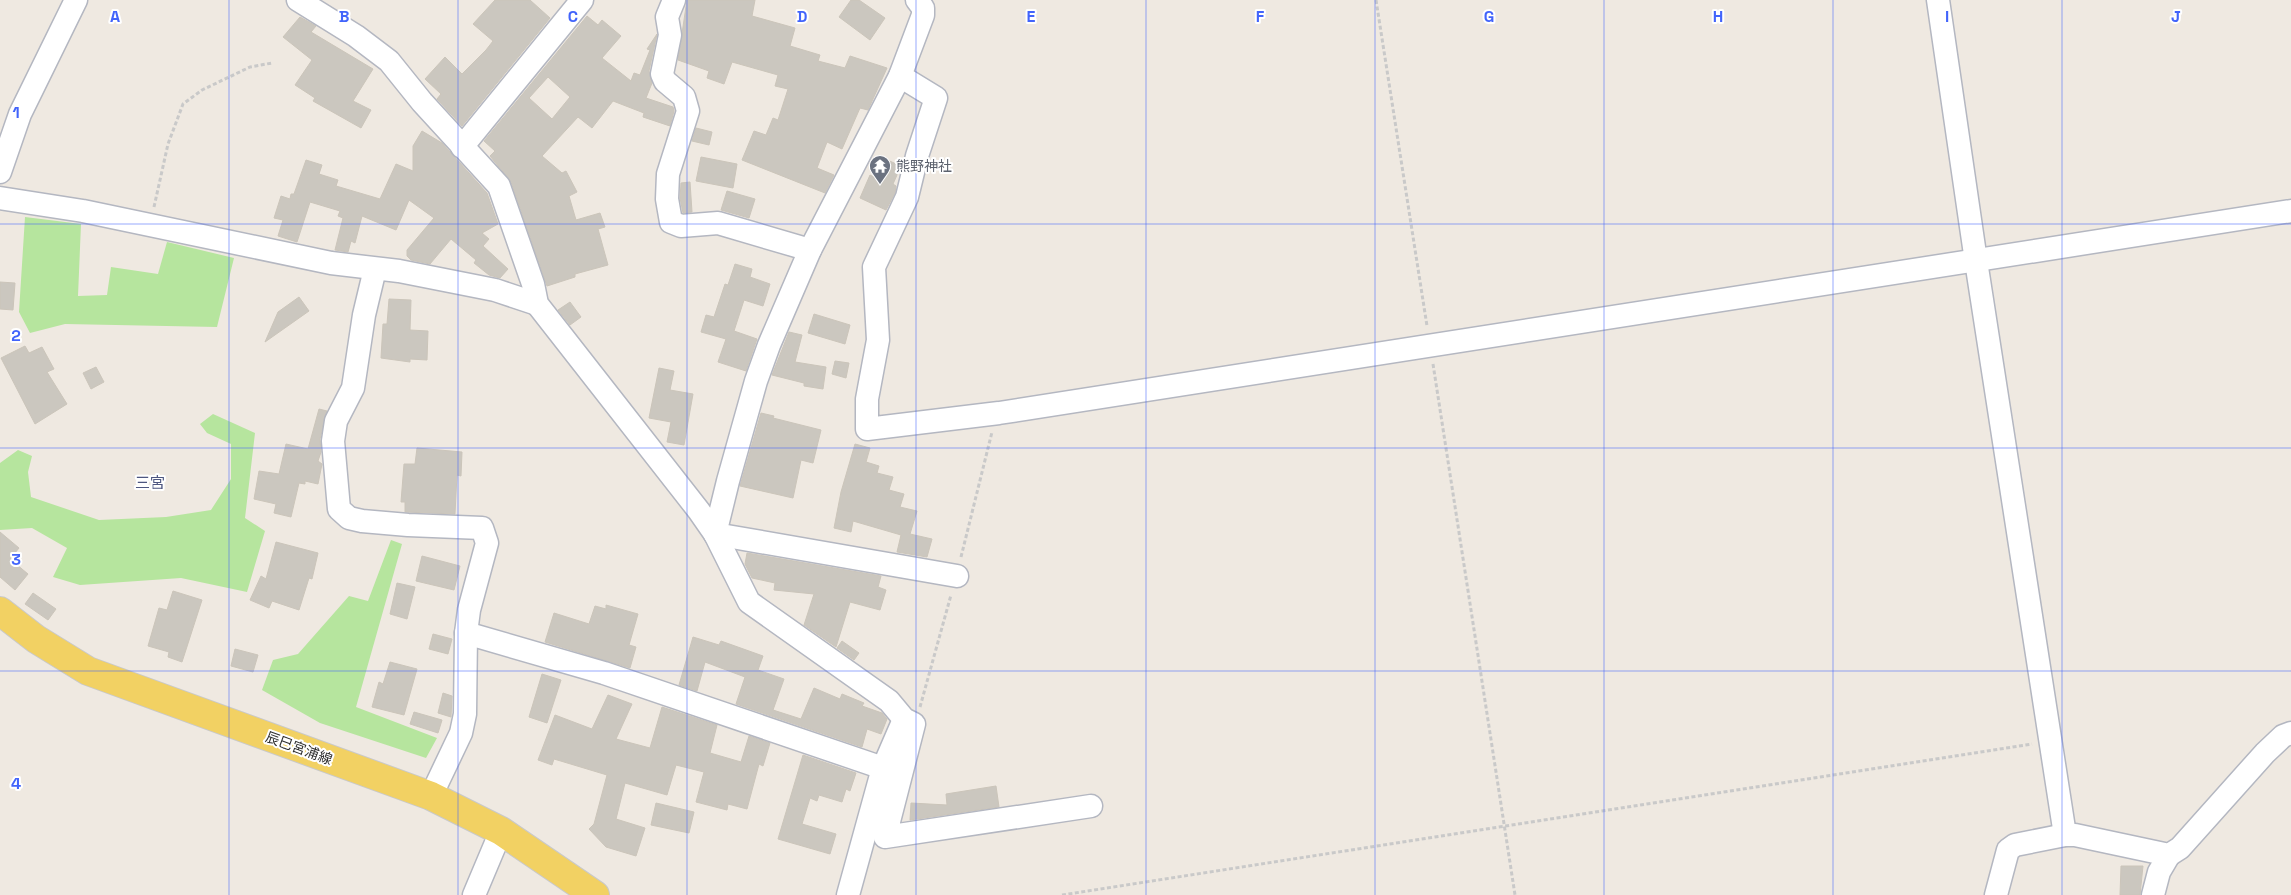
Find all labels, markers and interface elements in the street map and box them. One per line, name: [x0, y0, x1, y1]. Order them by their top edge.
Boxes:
text: A: [110, 6, 120, 27]
text: B: [339, 6, 349, 27]
text: C: [568, 6, 578, 27]
text: D: [797, 6, 807, 27]
text: E: [1027, 6, 1036, 27]
text: F: [1256, 6, 1265, 27]
text: G: [1484, 6, 1494, 27]
text: H: [1713, 6, 1723, 27]
text: I: [1945, 6, 1949, 27]
text: J: [2171, 6, 2181, 27]
text: 1: [12, 102, 20, 123]
temple icon: 熊野神社: [868, 154, 892, 185]
place label: 熊野神社: [896, 157, 952, 175]
text: 2: [11, 325, 21, 346]
district label: 三宮: [135, 473, 165, 492]
text: 3: [11, 549, 21, 570]
street label: 辰巳宮浦線: [263, 728, 335, 768]
text: 4: [11, 773, 21, 794]

